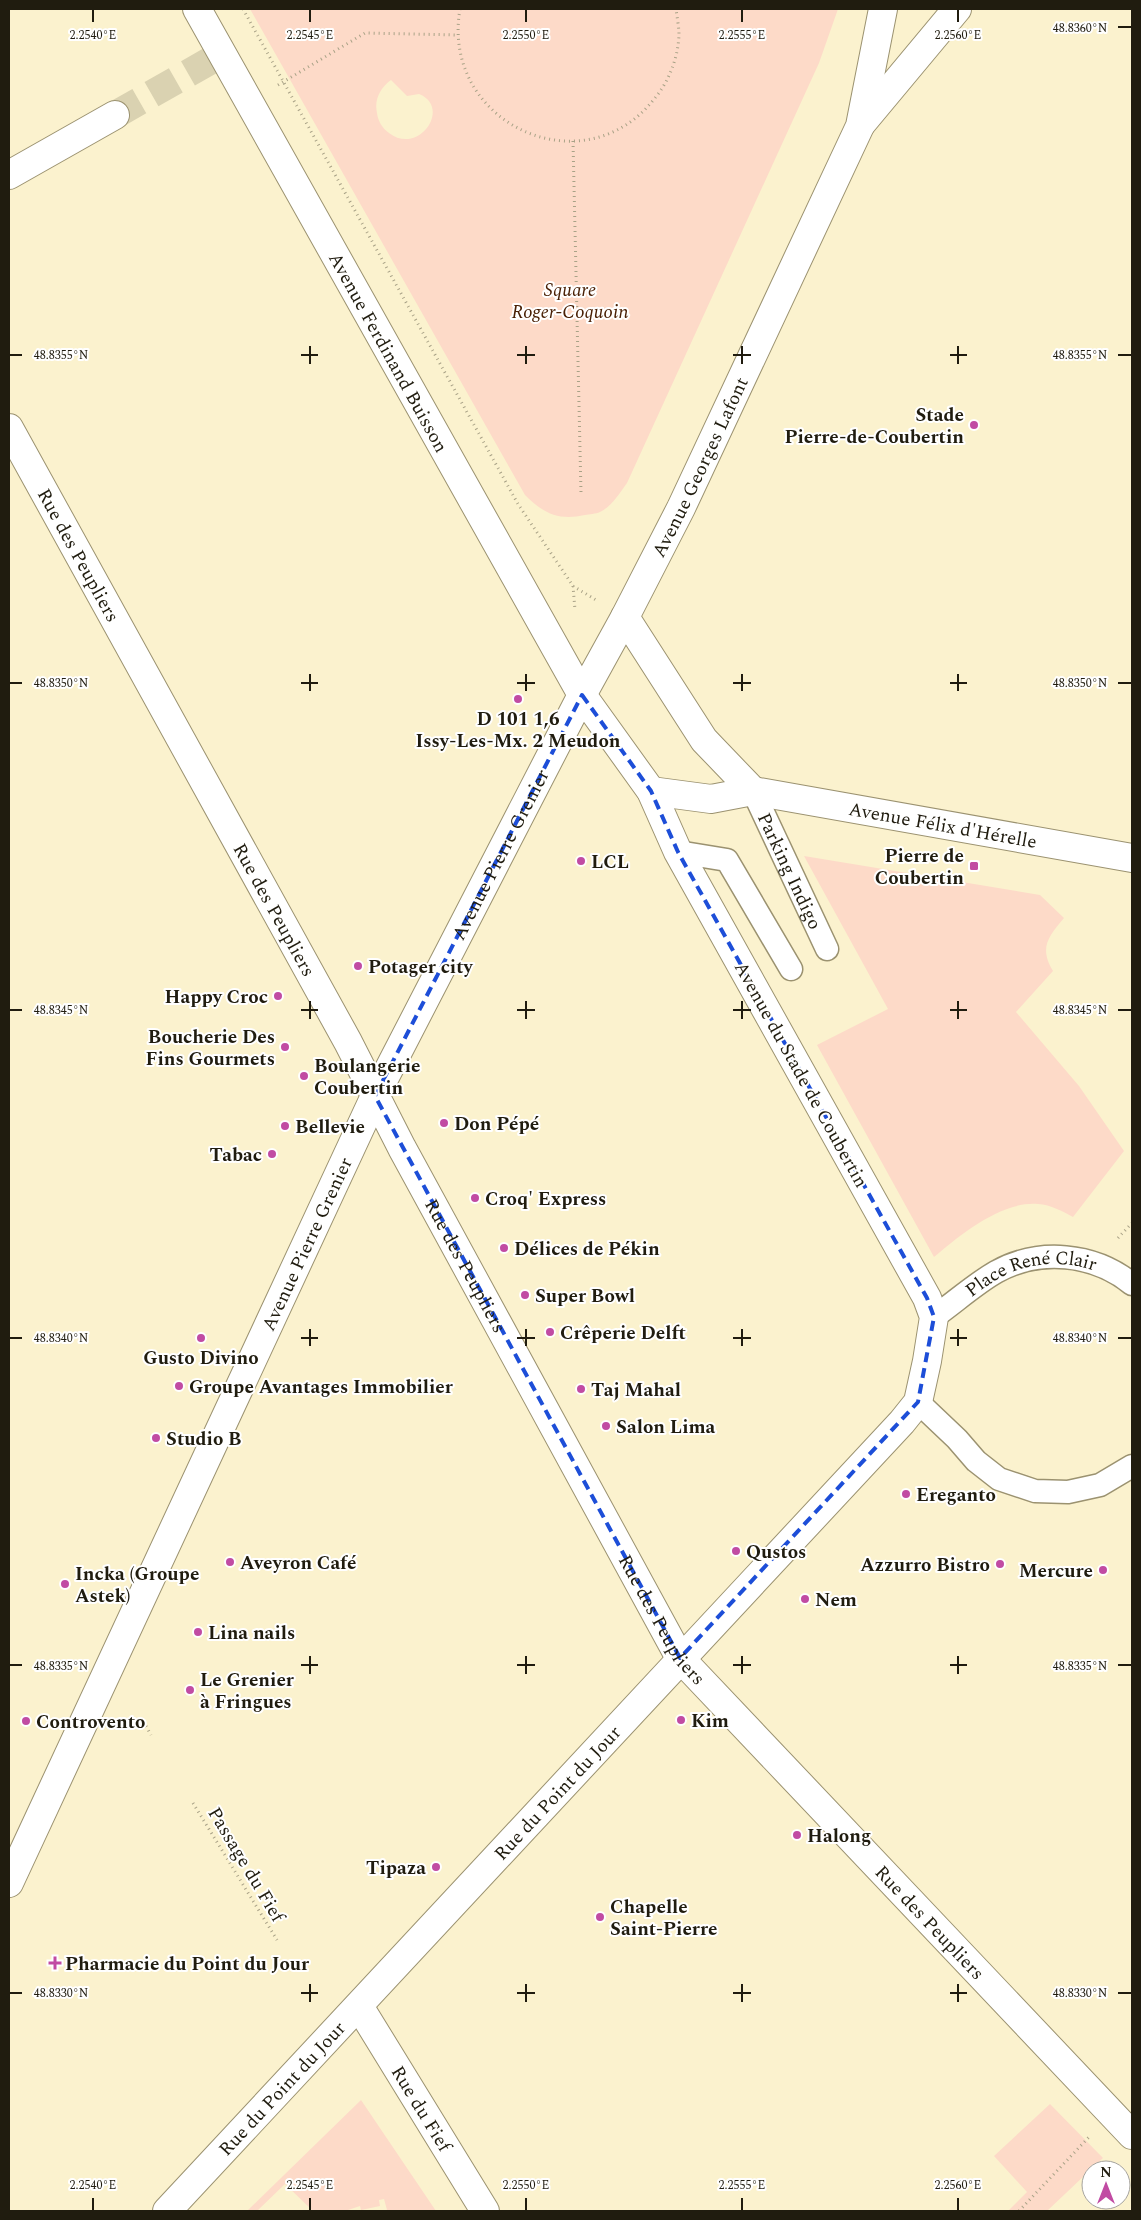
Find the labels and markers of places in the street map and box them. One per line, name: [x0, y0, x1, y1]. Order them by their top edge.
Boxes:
place label: Stade Pierre-de-Coubertin: [784, 401, 964, 452]
marker: Stade Pierre-de-Coubertin: [968, 419, 980, 431]
marker: D 101 1,6 Issy-Les-Mx. 2 Meudon: [512, 693, 524, 705]
place label: D 101 1,6 Issy-Les-Mx. 2 Meudon: [415, 705, 621, 756]
place label: Pierre de Coubertin: [875, 842, 964, 893]
place label: LCL: [591, 848, 629, 877]
marker: LCL: [575, 855, 587, 867]
marker: Pierre de Coubertin: [968, 860, 980, 872]
place label: Potager city: [368, 953, 474, 982]
marker: Potager city: [352, 960, 364, 972]
place label: Happy Croc: [165, 983, 268, 1012]
marker: Happy Croc: [272, 990, 284, 1002]
place label: Boucherie Des Fins Gourmets: [146, 1023, 275, 1074]
marker: Boucherie Des Fins Gourmets: [279, 1041, 291, 1053]
place label: Boulangerie Coubertin: [314, 1052, 420, 1103]
marker: Boulangerie Coubertin: [298, 1070, 310, 1082]
place label: Don Pépé: [454, 1110, 539, 1139]
place label: Bellevie: [295, 1113, 365, 1142]
marker: Don Pépé: [438, 1117, 450, 1129]
marker: Bellevie: [279, 1120, 291, 1132]
place label: Tabac: [209, 1141, 262, 1170]
marker: Tabac: [266, 1148, 278, 1160]
place label: Croq' Express: [485, 1185, 606, 1214]
marker: Croq' Express: [469, 1192, 481, 1204]
place label: Délices de Pékin: [514, 1235, 660, 1264]
marker: Délices de Pékin: [498, 1242, 510, 1254]
place label: Super Bowl: [535, 1282, 635, 1311]
marker: Super Bowl: [519, 1289, 531, 1301]
place label: Crêperie Delft: [560, 1319, 686, 1348]
marker: Crêperie Delft: [544, 1326, 556, 1338]
marker: Gusto Divino: [195, 1332, 207, 1344]
place label: Gusto Divino: [143, 1344, 259, 1373]
place label: Groupe Avantages Immobilier: [189, 1373, 454, 1402]
place label: Taj Mahal: [591, 1376, 681, 1405]
marker: Groupe Avantages Immobilier: [173, 1380, 185, 1392]
marker: Taj Mahal: [575, 1383, 587, 1395]
place label: Salon Lima: [616, 1413, 716, 1442]
marker: Salon Lima: [600, 1420, 612, 1432]
place label: Studio B: [166, 1425, 241, 1454]
marker: Studio B: [150, 1432, 162, 1444]
place label: Ereganto: [916, 1481, 996, 1510]
marker: Ereganto: [900, 1488, 912, 1500]
place label: Qustos: [746, 1538, 806, 1567]
marker: Qustos: [730, 1545, 742, 1557]
place label: Aveyron Café: [240, 1549, 356, 1578]
place label: Azzurro Bistro: [860, 1551, 990, 1580]
marker: Aveyron Café: [224, 1556, 236, 1568]
place label: Mercure: [1019, 1557, 1093, 1586]
marker: Azzurro Bistro: [994, 1558, 1006, 1570]
place label: Incka (Groupe Astek): [75, 1560, 199, 1611]
marker: Mercure: [1097, 1564, 1109, 1576]
marker: Incka (Groupe Astek): [59, 1578, 71, 1590]
place label: Nem: [815, 1586, 857, 1615]
marker: Nem: [799, 1593, 811, 1605]
place label: Lina nails: [208, 1619, 295, 1648]
marker: Lina nails: [192, 1626, 204, 1638]
place label: Le Grenier à Fringues: [200, 1666, 295, 1717]
marker: Le Grenier à Fringues: [184, 1684, 196, 1696]
place label: Kim: [691, 1707, 729, 1736]
place label: Controvento: [36, 1708, 145, 1737]
marker: Kim: [675, 1714, 687, 1726]
marker: Controvento: [20, 1715, 32, 1727]
place label: Halong: [807, 1822, 871, 1851]
marker: Halong: [791, 1829, 803, 1841]
place label: Tipaza: [366, 1854, 426, 1883]
marker: Tipaza: [430, 1861, 442, 1873]
place label: Chapelle Saint-Pierre: [610, 1893, 717, 1944]
marker: Chapelle Saint-Pierre: [594, 1911, 606, 1923]
place label: Pharmacie du Point du Jour: [65, 1950, 310, 1979]
marker: Pharmacie du Point du Jour: [49, 1957, 61, 1969]

